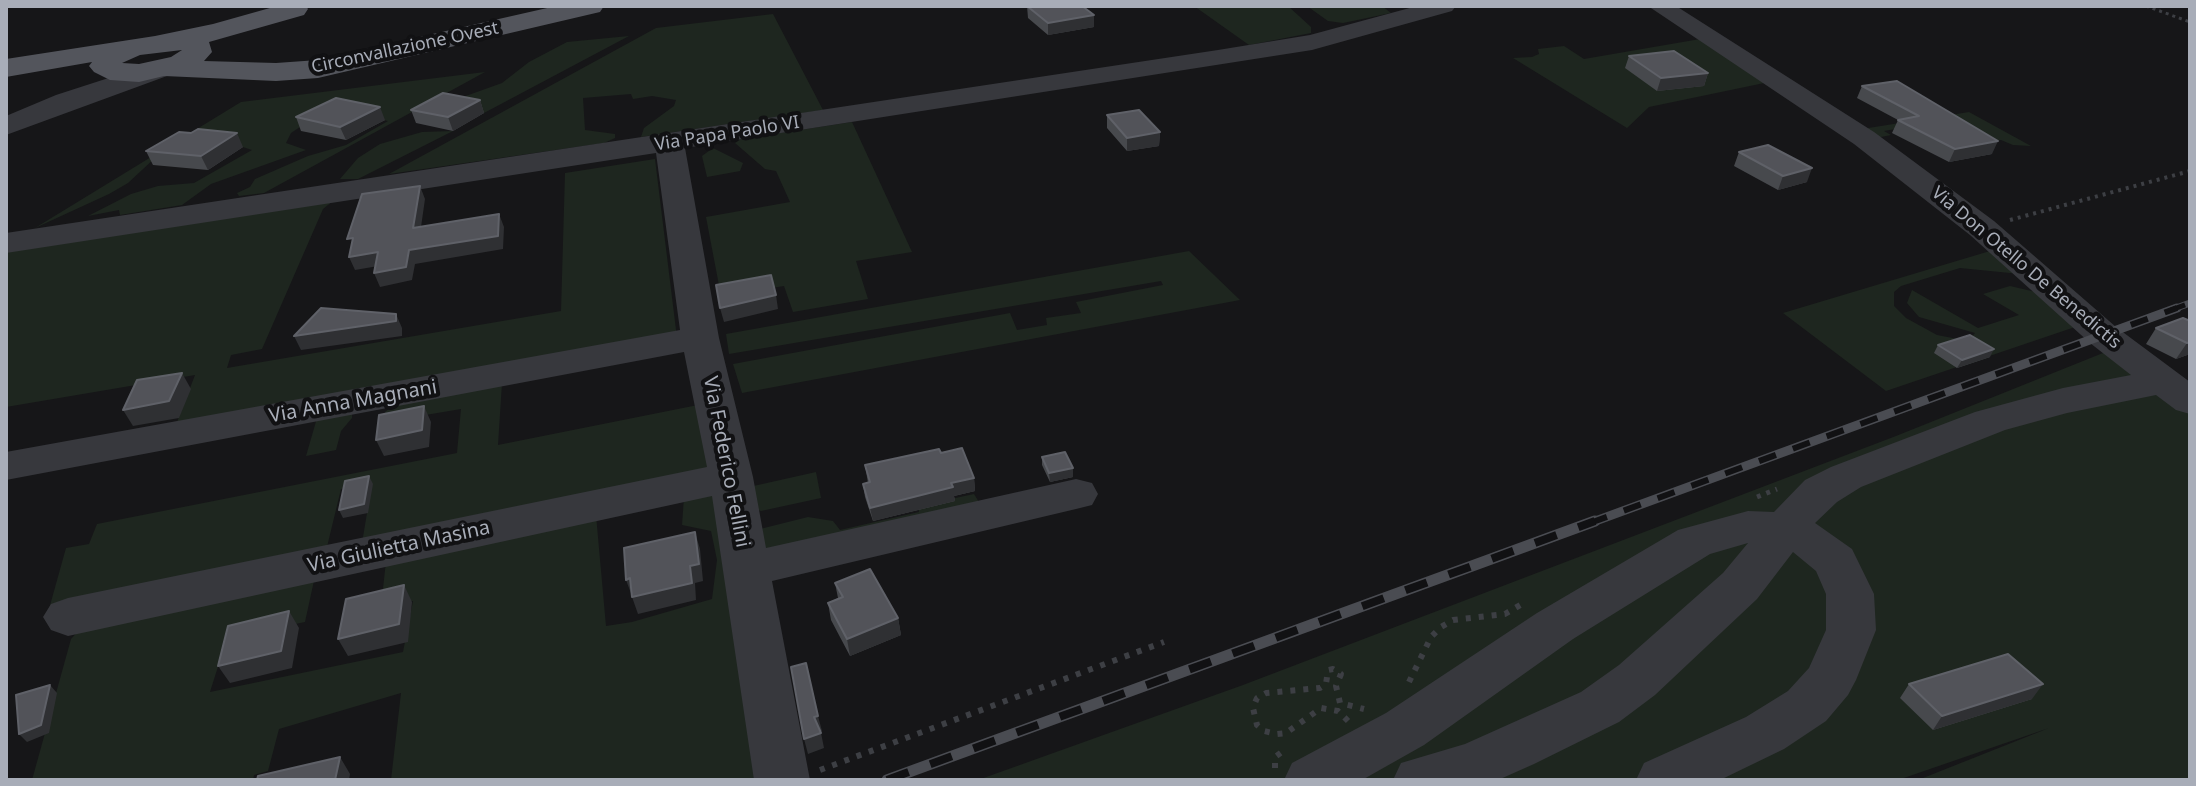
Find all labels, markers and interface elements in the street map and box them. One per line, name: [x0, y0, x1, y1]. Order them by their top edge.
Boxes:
street label: Circonvallazione Ovest: [309, 18, 501, 78]
street label: Via Papa Paolo VI: [653, 112, 801, 156]
street label: Via Don Otello De Benedictis: [1927, 182, 2125, 354]
street label: Via Federico Fellini: [698, 374, 754, 550]
street label: Via Anna Magnani: [267, 375, 439, 429]
street label: Via Giulietta Masina: [306, 516, 492, 578]

